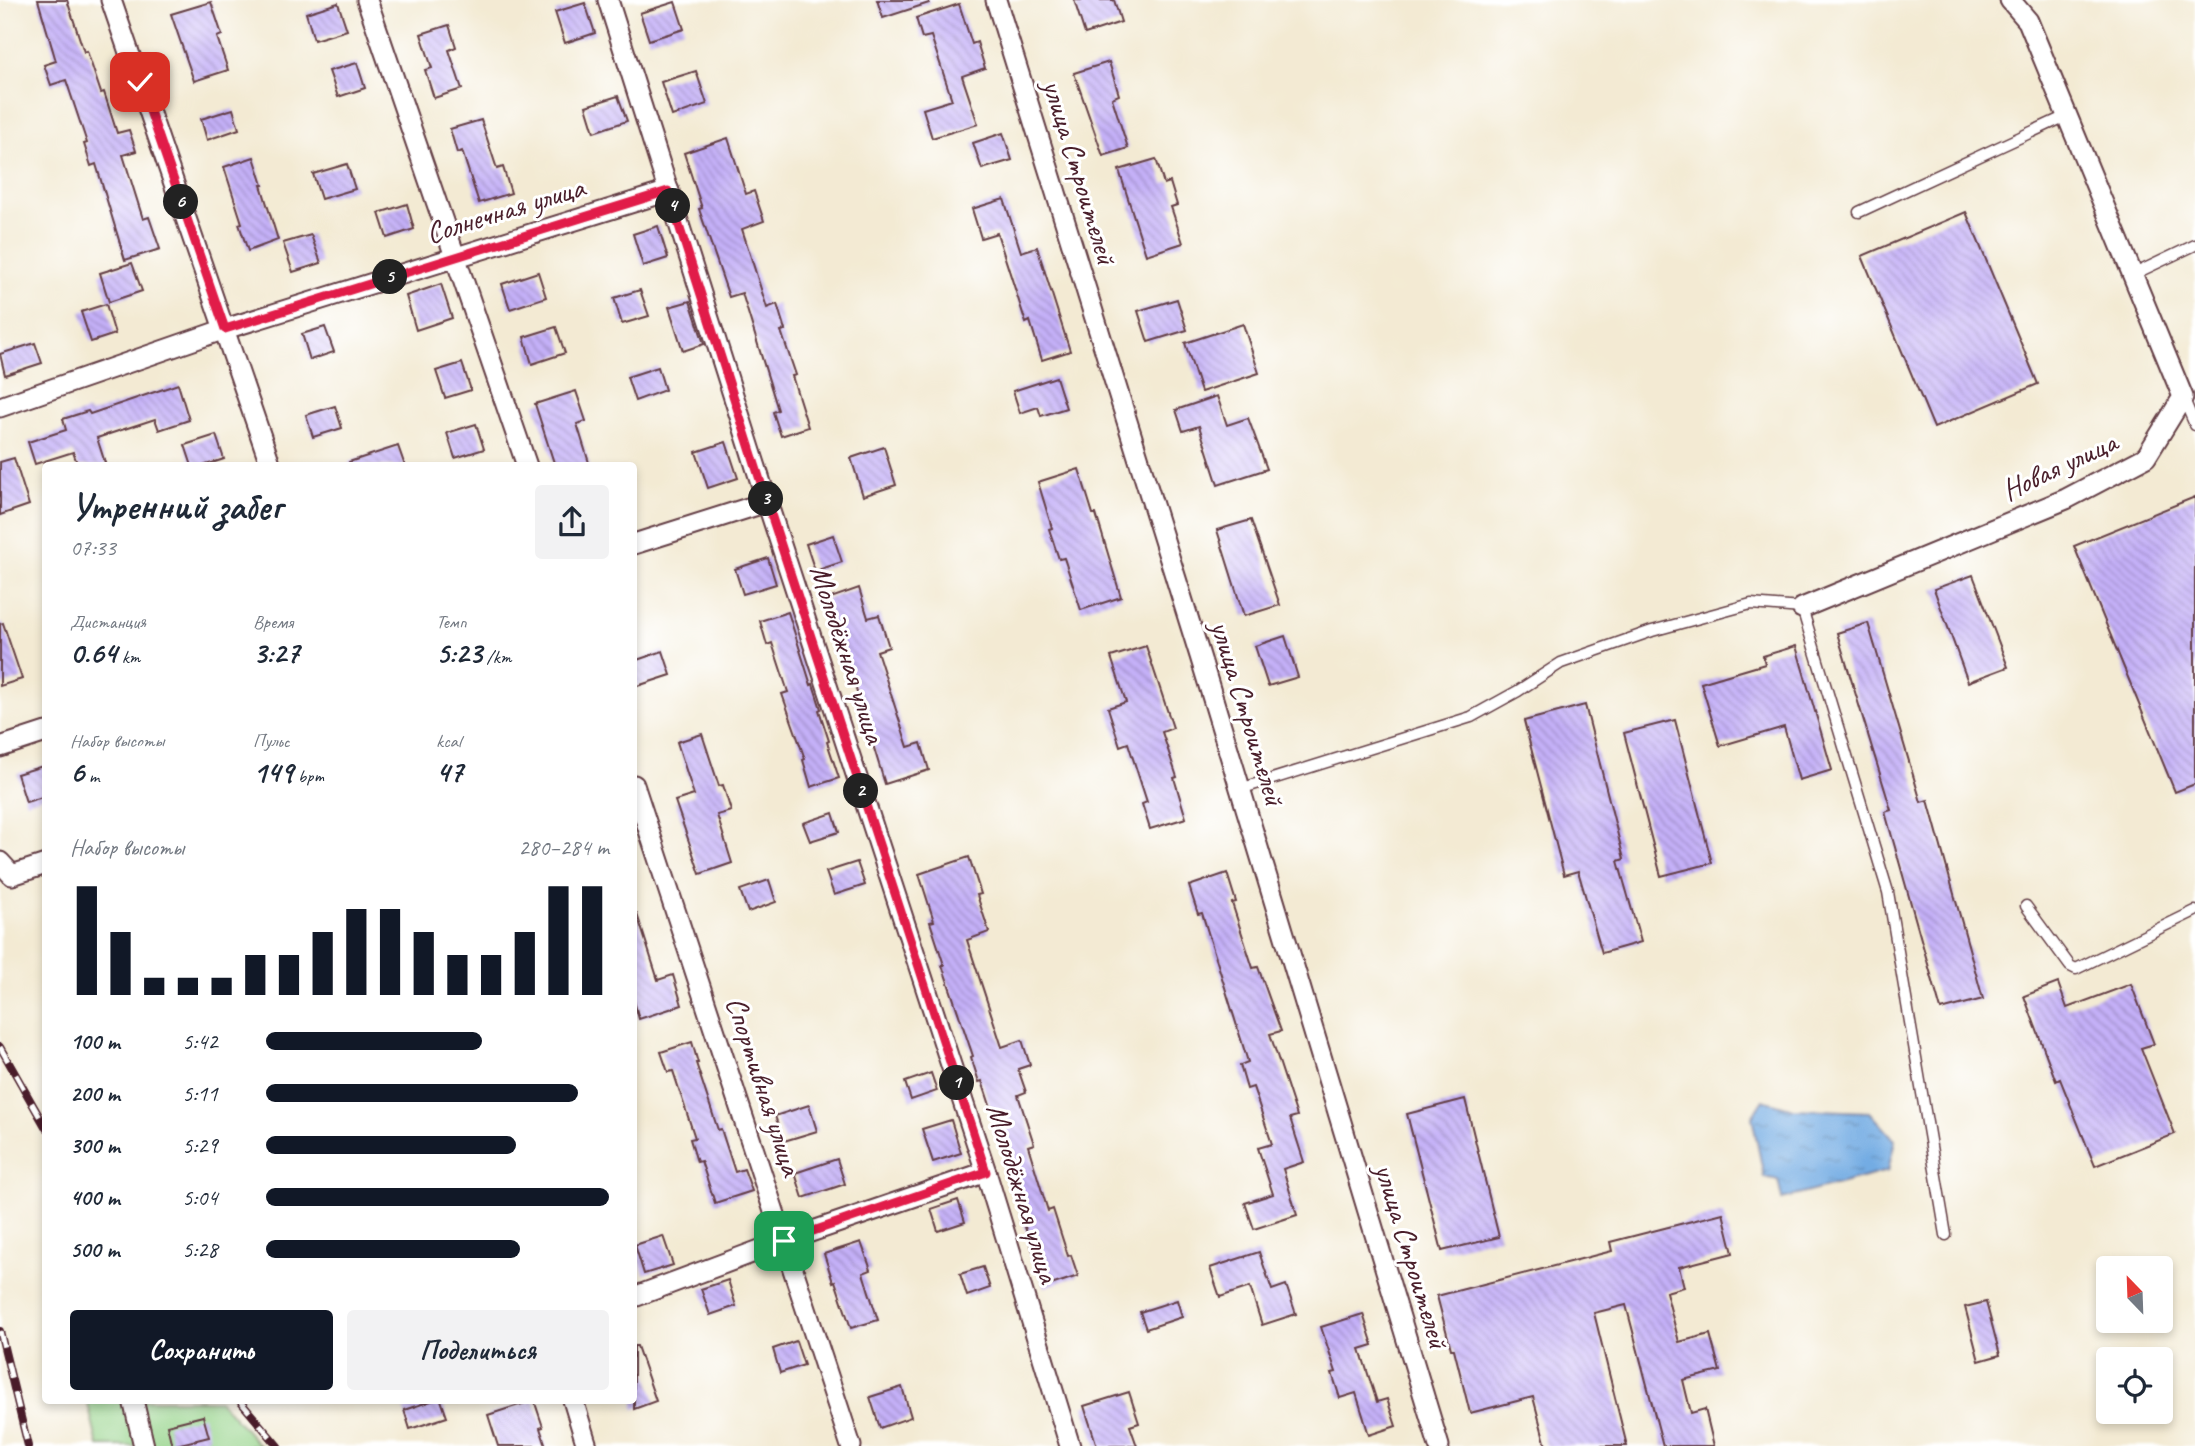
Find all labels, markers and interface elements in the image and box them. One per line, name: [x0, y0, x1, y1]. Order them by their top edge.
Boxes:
pin: [110, 52, 170, 112]
icon: check: [121, 63, 159, 101]
street label: улица Строителей: [1033, 73, 1127, 270]
street label: Солнечная улица: [421, 167, 591, 252]
pin: 6: [164, 184, 198, 220]
pin: 4: [656, 188, 690, 224]
text: 6: [176, 189, 185, 213]
text: 4: [668, 193, 677, 217]
pin: 5: [372, 260, 408, 294]
text: 5: [385, 264, 394, 288]
street label: Новая улица: [1995, 422, 2125, 509]
pin: 3: [748, 482, 784, 516]
text: Утренний забег: [70, 483, 282, 530]
button: share: [535, 485, 609, 559]
text: 3: [761, 486, 770, 510]
text: 07:33: [70, 533, 116, 562]
street label: Молодёжная улица: [801, 560, 895, 750]
text: Дистанция: [70, 610, 146, 634]
text: Время: [253, 610, 293, 634]
text: Темп: [436, 610, 467, 634]
street label: улица Строителей: [1201, 614, 1295, 811]
text: 0.64: [70, 634, 117, 672]
text: 3:27: [253, 634, 299, 672]
text: 5:23: [436, 634, 482, 672]
text: km: [117, 645, 140, 669]
text: /km: [482, 645, 511, 669]
text: Набор высоты: [70, 729, 164, 753]
text: Пульс: [253, 729, 290, 753]
text: kcal: [436, 729, 461, 753]
text: 6: [70, 753, 84, 791]
text: 149: [253, 753, 293, 791]
text: 47: [436, 753, 463, 791]
text: m: [84, 764, 99, 788]
text: bpm: [293, 764, 324, 788]
pin: 2: [844, 774, 878, 808]
text: 2: [856, 778, 865, 802]
text: Набор высоты: [70, 833, 184, 862]
text: 280–284 m: [518, 833, 609, 862]
street label: Спортивная улица: [717, 992, 811, 1182]
text: 100 m: [70, 1027, 120, 1056]
text: 5:42: [182, 1027, 218, 1056]
pin: 1: [940, 1066, 974, 1100]
text: 1: [952, 1070, 961, 1094]
text: 200 m: [70, 1079, 120, 1108]
text: 5:11: [182, 1079, 218, 1108]
street label: Молодёжная улица: [978, 1099, 1069, 1289]
text: 300 m: [70, 1131, 120, 1160]
text: 5:29: [182, 1131, 218, 1160]
street label: улица Строителей: [1365, 1157, 1459, 1354]
text: 400 m: [70, 1183, 120, 1212]
text: 5:04: [182, 1183, 218, 1212]
pin: [754, 1211, 814, 1271]
icon: arrive: [765, 1222, 803, 1260]
text: 500 m: [70, 1235, 119, 1264]
text: 5:28: [182, 1235, 218, 1264]
north arrow: [2096, 1256, 2174, 1334]
map controls: [2096, 1256, 2173, 1424]
button: Сохранить: [70, 1310, 333, 1390]
button: Поделиться: [347, 1310, 609, 1390]
button: locate: [2096, 1347, 2173, 1424]

